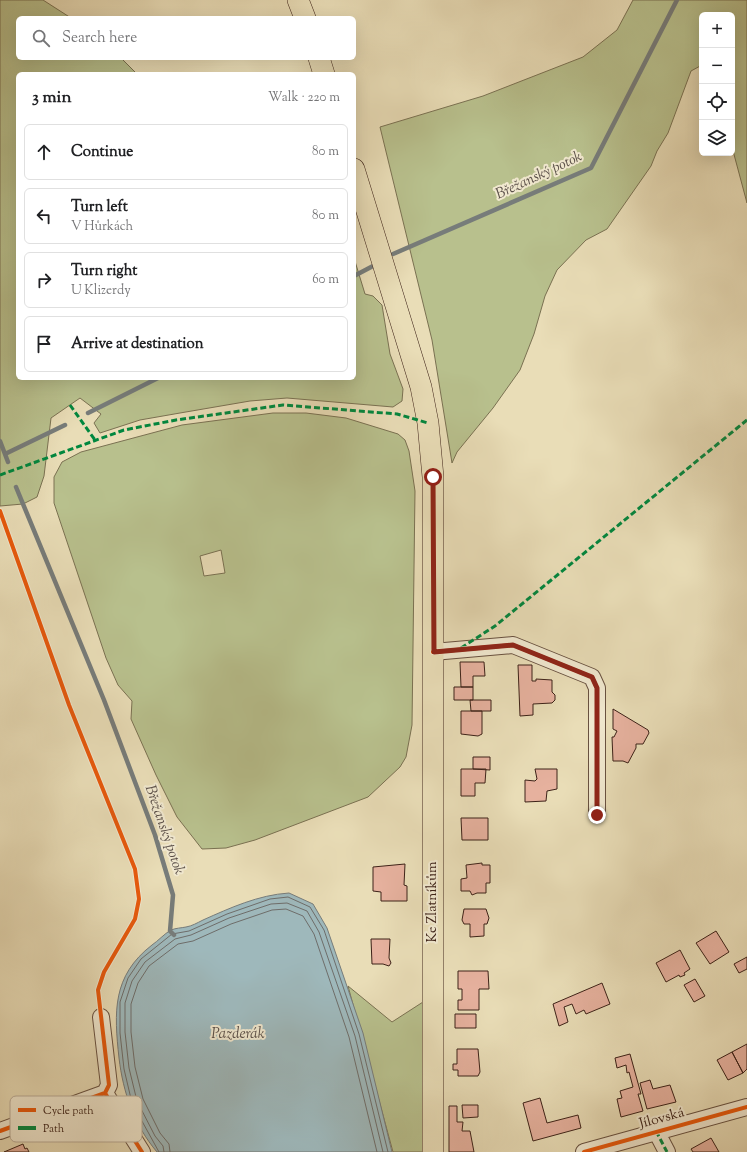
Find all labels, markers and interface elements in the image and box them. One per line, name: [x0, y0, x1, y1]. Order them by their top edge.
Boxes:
map controls: [699, 12, 735, 156]
button: +: [699, 12, 735, 48]
search box: [16, 16, 356, 60]
icon: search: [30, 27, 52, 49]
text: Search here: [62, 28, 137, 49]
button: −: [699, 48, 735, 84]
button: locate: [699, 84, 735, 120]
text: 3 min: [32, 86, 71, 110]
text: Walk · 220 m: [268, 89, 340, 107]
button: layers: [699, 120, 735, 156]
icon: ahead: [33, 141, 55, 163]
text: Continue: [71, 142, 133, 163]
text: 80 m: [312, 143, 339, 161]
water label: Břežanský potok: [492, 147, 586, 205]
text: Turn left: [71, 197, 128, 218]
icon: left: [33, 205, 55, 227]
text: 80 m: [312, 207, 339, 225]
text: V Hůrkách: [71, 218, 133, 236]
text: Turn right: [71, 261, 137, 282]
icon: right: [33, 269, 55, 291]
text: 60 m: [312, 271, 339, 289]
text: U Klizerdy: [71, 282, 131, 300]
icon: arrive: [33, 333, 55, 355]
text: Arrive at destination: [71, 334, 204, 355]
route start: [424, 468, 442, 486]
water label: Břežanský potok: [139, 782, 189, 878]
route end: [588, 806, 606, 824]
street label: Ke Zlatníkům: [423, 861, 443, 943]
water label: Pazderák: [211, 1024, 265, 1045]
legend: [10, 1096, 142, 1142]
text: Cycle path: [43, 1103, 94, 1119]
street label: Jílovská: [636, 1103, 687, 1135]
text: Path: [43, 1121, 65, 1137]

